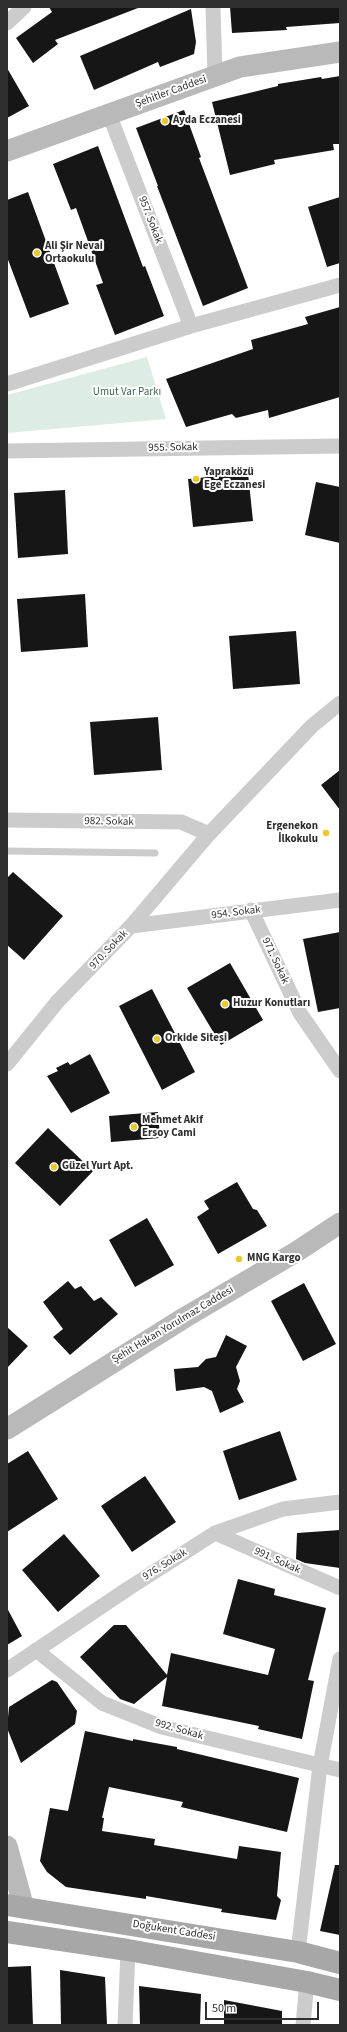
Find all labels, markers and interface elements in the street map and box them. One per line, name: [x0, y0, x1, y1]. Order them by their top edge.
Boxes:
street label: Şehitler Caddesi: [134, 73, 208, 111]
place label: Ayda Eczanesi: [173, 114, 241, 128]
marker: Ayda Eczanesi: [160, 116, 170, 126]
street label: 957. Sokak: [135, 195, 165, 245]
place label: Ali Şir Nevai Ortaokulu: [45, 240, 103, 266]
marker: Ali Şir Nevai Ortaokulu: [32, 248, 42, 258]
park label: Umut Var Parkı: [93, 386, 161, 400]
street label: 955. Sokak: [148, 441, 198, 455]
place label: Yapraközü Ege Eczanesi: [204, 466, 265, 492]
marker: Yapraközü Ege Eczanesi: [191, 474, 201, 484]
street label: 982. Sokak: [84, 815, 134, 829]
place label: Ergenekon İlkokulu: [266, 820, 318, 846]
marker: Ergenekon İlkokulu: [321, 828, 331, 838]
street label: 954. Sokak: [211, 903, 261, 923]
street label: 970. Sokak: [87, 928, 131, 972]
street label: 971. Sokak: [259, 936, 291, 986]
place label: Huzur Konutları: [233, 997, 310, 1011]
marker: Huzur Konutları: [220, 999, 230, 1009]
place label: Orkide Sitesi: [165, 1032, 227, 1046]
marker: Orkide Sitesi: [152, 1034, 162, 1044]
place label: Mehmet Akif Ersoy Cami: [142, 1114, 203, 1140]
marker: Mehmet Akif Ersoy Cami: [129, 1122, 139, 1132]
place label: Güzel Yurt Apt.: [62, 1160, 133, 1174]
marker: Güzel Yurt Apt.: [49, 1162, 59, 1172]
place label: MNG Kargo: [247, 1252, 301, 1266]
marker: MNG Kargo: [234, 1254, 244, 1264]
street label: Şehit Hakan Yorulmaz Caddesi: [110, 1283, 236, 1367]
street label: 991. Sokak: [252, 1545, 302, 1577]
street label: 976. Sokak: [141, 1546, 189, 1584]
street label: 992. Sokak: [153, 1717, 205, 1743]
street label: Doğukent Caddesi: [132, 1918, 216, 1944]
scale bar: [207, 1994, 321, 2020]
text: 50 m: [212, 2000, 236, 2017]

